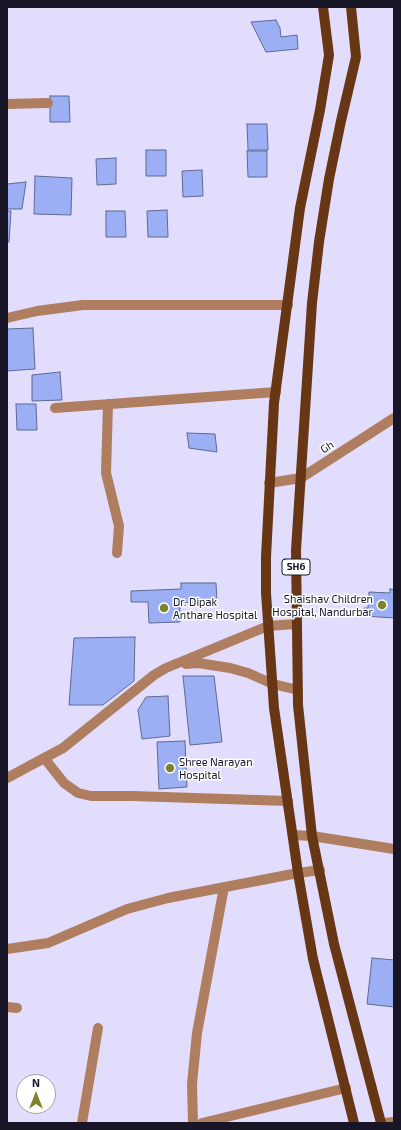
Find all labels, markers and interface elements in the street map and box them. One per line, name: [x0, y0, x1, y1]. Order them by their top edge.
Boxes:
street label: Gh: [318, 438, 336, 456]
road number: SH6: [282, 559, 310, 575]
place label: Shaishav Children Hospital, Nandurbar: [272, 592, 373, 618]
place label: Dr. Dipak Anthare Hospital: [173, 595, 257, 621]
marker: Shaishav Children Hospital, Nandurbar: [376, 599, 388, 611]
marker: Dr. Dipak Anthare Hospital: [158, 602, 170, 614]
place label: Shree Narayan Hospital: [179, 755, 253, 781]
marker: Shree Narayan Hospital: [164, 762, 176, 774]
north arrow: [16, 1074, 56, 1114]
text: N: [32, 1076, 40, 1089]

